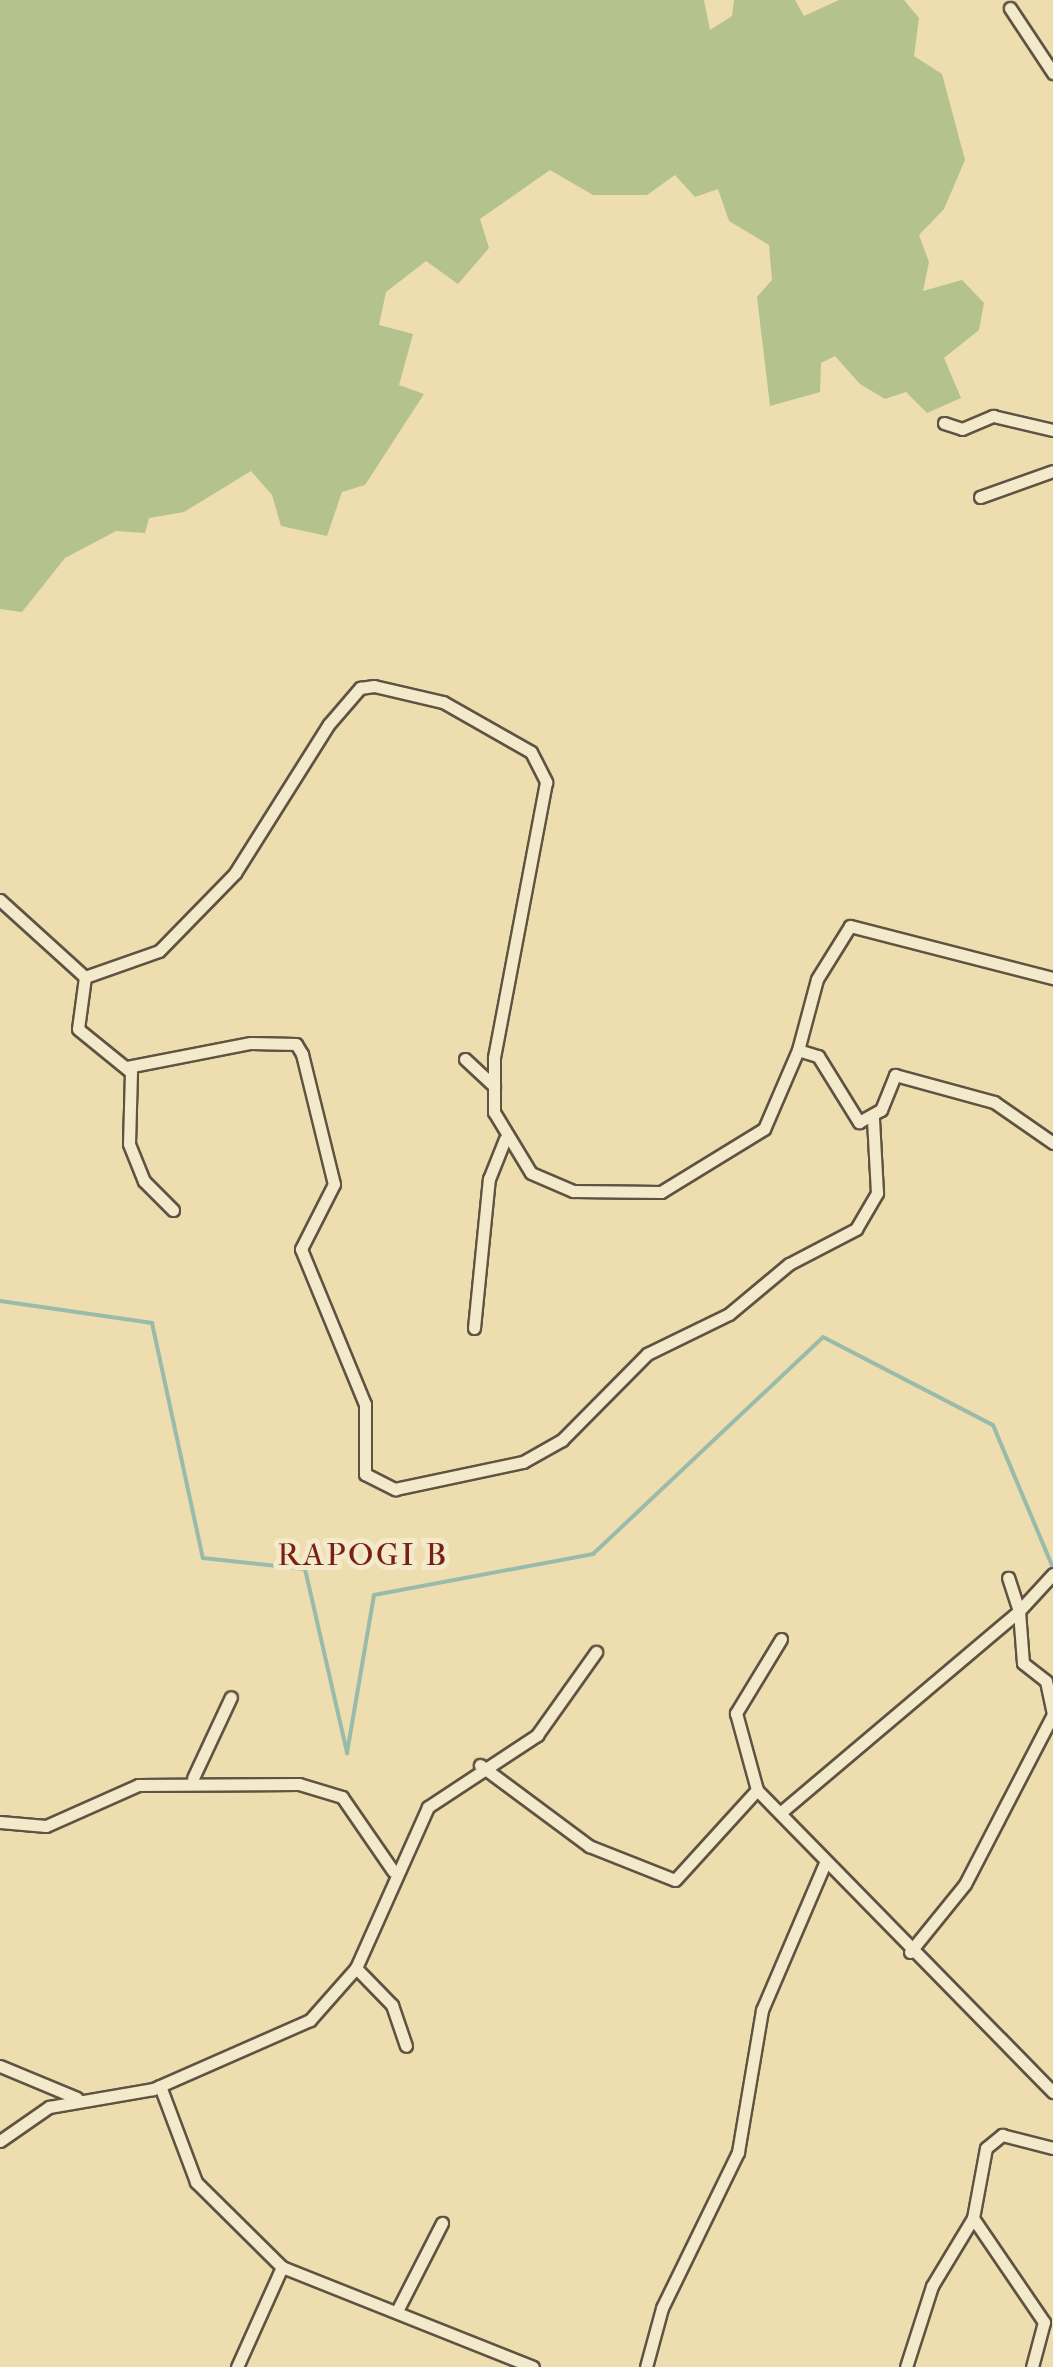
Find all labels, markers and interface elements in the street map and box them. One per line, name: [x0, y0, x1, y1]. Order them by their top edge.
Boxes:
district label: RAPOGI B: [277, 1536, 449, 1574]

